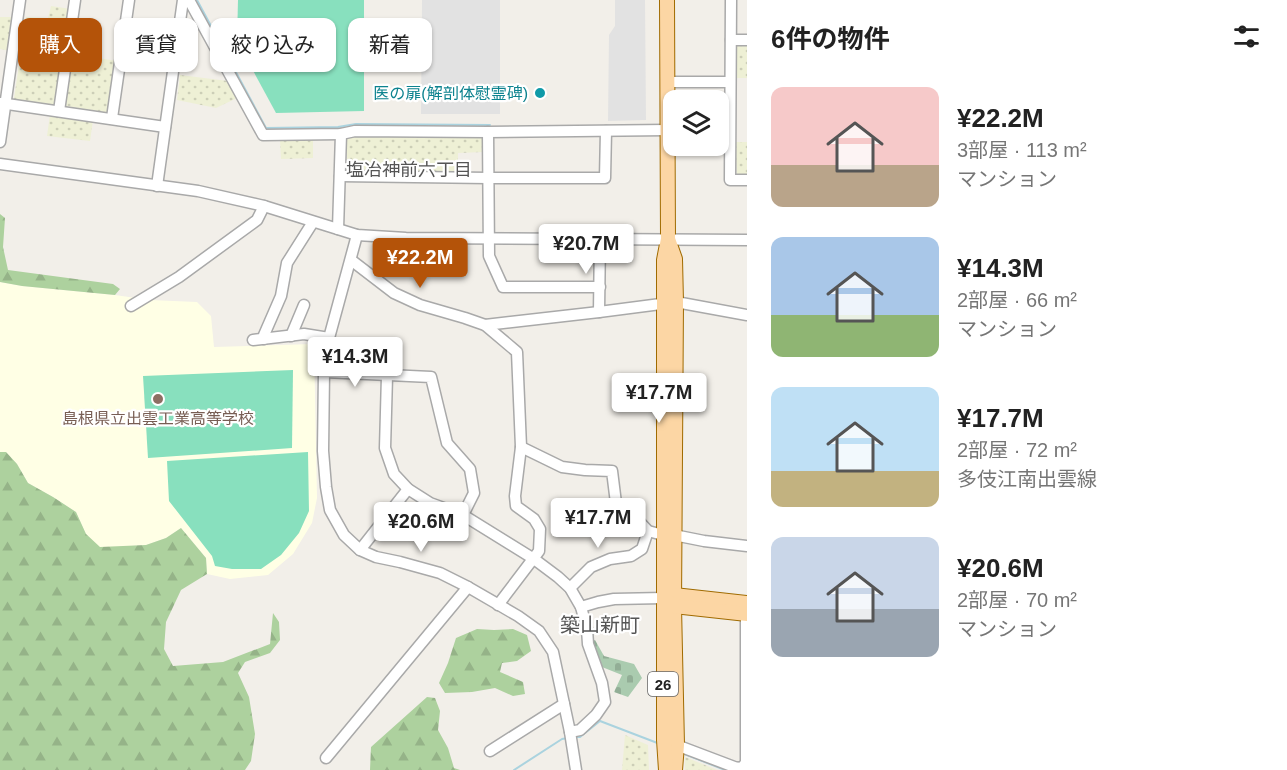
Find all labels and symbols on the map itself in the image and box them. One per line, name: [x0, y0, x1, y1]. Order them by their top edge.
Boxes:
place label: 医の扉(解剖体慰霊碑): [373, 85, 528, 102]
marker: 医の扉(解剖体慰霊碑): [533, 86, 547, 100]
district label: 塩冶神前六丁目: [346, 160, 472, 180]
pin: ¥20.7M: [537, 224, 635, 275]
pin: ¥22.2M: [371, 238, 469, 289]
pin: ¥14.3M: [306, 337, 404, 388]
pin: ¥17.7M: [610, 373, 708, 424]
marker: 島根県立出雲工業高等学校: [151, 392, 165, 406]
place label: 島根県立出雲工業高等学校: [62, 410, 254, 427]
pin: ¥17.7M: [549, 498, 647, 549]
pin: ¥20.6M: [372, 502, 470, 553]
district label: 築山新町: [560, 614, 640, 636]
road number: 26: [648, 672, 678, 696]

